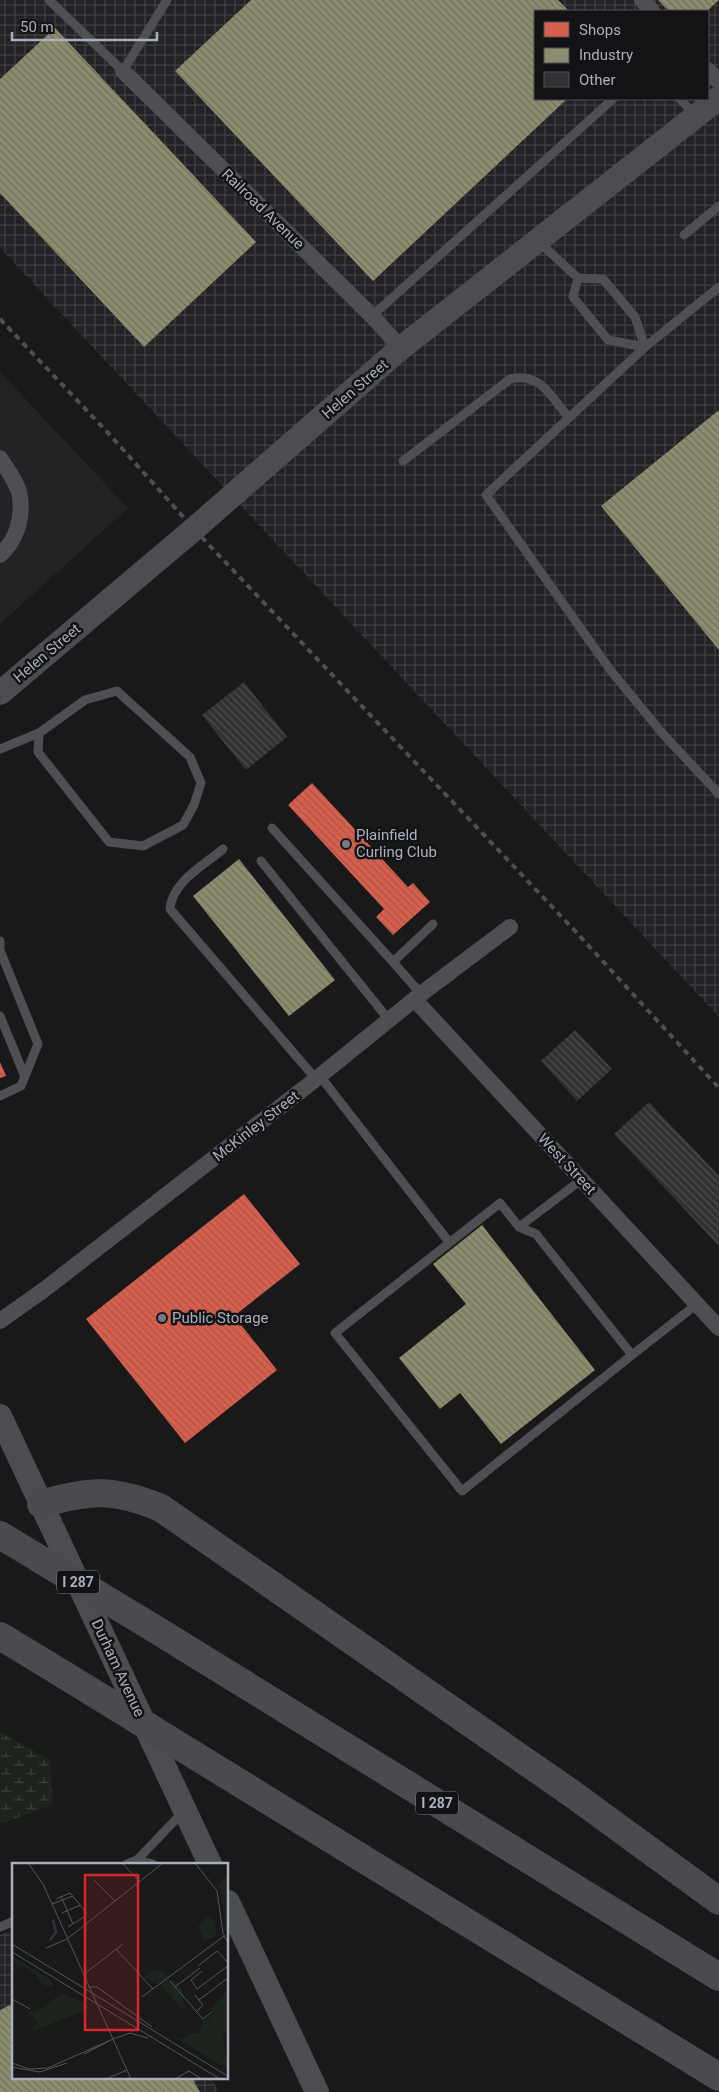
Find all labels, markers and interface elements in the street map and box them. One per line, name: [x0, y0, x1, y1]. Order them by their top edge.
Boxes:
scale bar: [12, 10, 158, 42]
legend: [534, 10, 709, 100]
text: 50 m: [20, 18, 54, 36]
text: Shops: [579, 21, 621, 39]
text: Industry: [579, 46, 633, 64]
text: Other: [579, 71, 616, 89]
street label: Railroad Avenue: [218, 165, 308, 253]
street label: Helen Street: [318, 355, 392, 423]
street label: Helen Street: [10, 620, 84, 686]
place label: Plainfield Curling Club: [356, 826, 437, 861]
marker: Plainfield Curling Club: [340, 838, 352, 850]
street label: McKinley Street: [209, 1087, 303, 1165]
street label: West Street: [534, 1130, 600, 1198]
place label: Public Storage: [172, 1309, 269, 1327]
marker: Public Storage: [156, 1312, 168, 1324]
road number: I 287: [57, 1570, 99, 1594]
street label: Durham Avenue: [88, 1616, 148, 1720]
road number: I 287: [416, 1792, 458, 1815]
inset map: [12, 1863, 229, 2080]

